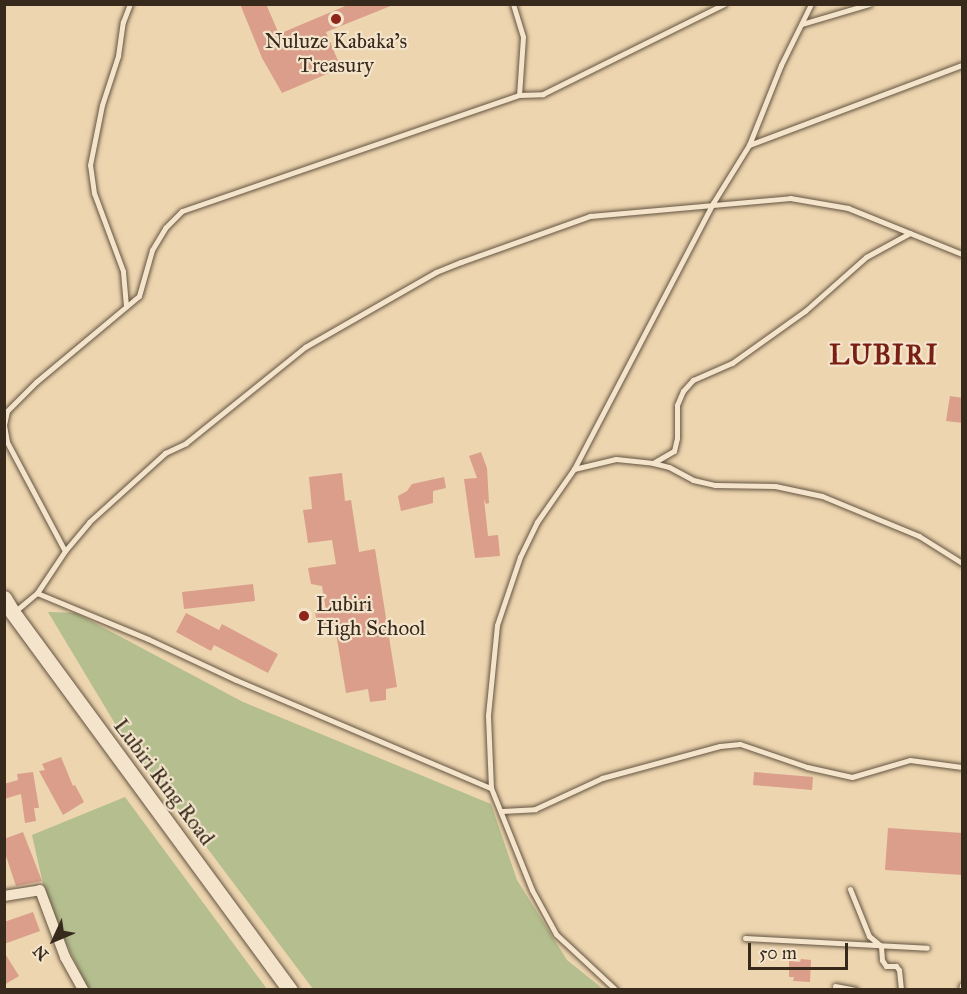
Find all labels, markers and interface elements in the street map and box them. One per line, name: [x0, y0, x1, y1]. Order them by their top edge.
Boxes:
marker: Nuluze Kabaka's Treasury: [329, 12, 343, 26]
place label: Nuluze Kabaka's Treasury: [265, 28, 407, 78]
district label: LUBIRI: [829, 339, 939, 371]
place label: Lubiri High School: [316, 591, 426, 641]
marker: Lubiri High School: [297, 609, 311, 623]
street label: Lubiri Ring Road: [108, 714, 220, 850]
north arrow: [24, 910, 84, 970]
scale bar: [751, 931, 852, 969]
text: N: [29, 941, 52, 964]
text: 50 m: [759, 942, 797, 964]

